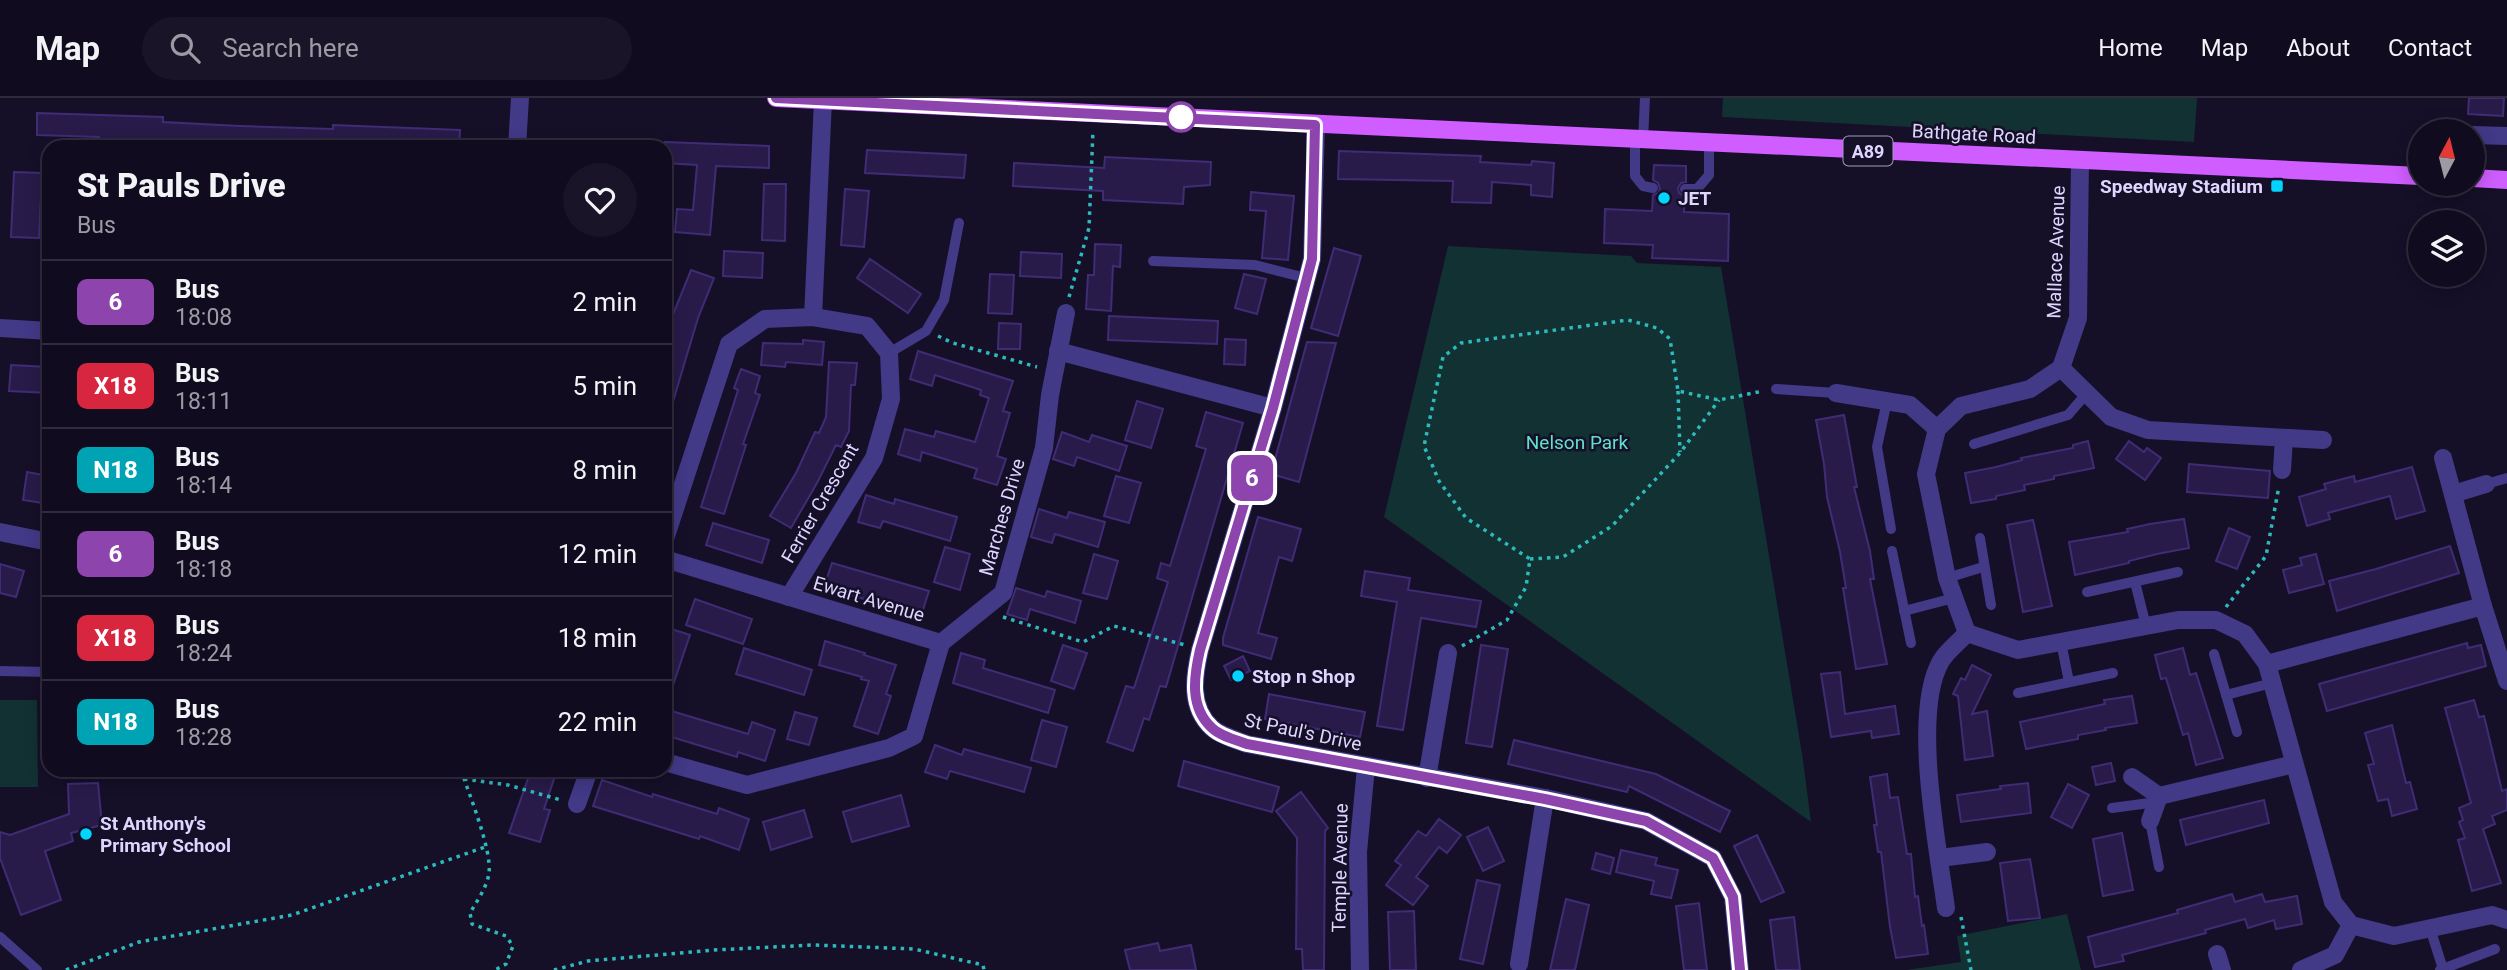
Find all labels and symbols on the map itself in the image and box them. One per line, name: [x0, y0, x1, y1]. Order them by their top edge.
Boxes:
unlabelled marker: [1166, 102, 1196, 132]
street label: Bathgate Road: [1911, 119, 2037, 149]
north arrow: [2408, 119, 2485, 196]
road number: A89: [1843, 136, 1892, 166]
place label: Speedway Stadium: [2100, 175, 2263, 198]
marker: Speedway Stadium: [2269, 178, 2285, 194]
street label: Mallace Avenue: [2042, 185, 2070, 319]
place label: JET: [1678, 187, 1711, 210]
marker: JET: [1656, 190, 1672, 206]
park label: Nelson Park: [1526, 431, 1629, 454]
street label: Ferrier Crescent: [776, 439, 864, 567]
line badge: 6: [1229, 455, 1275, 501]
street label: Marches Drive: [974, 456, 1030, 578]
street label: Ewart Avenue: [811, 571, 927, 627]
place label: Stop n Shop: [1252, 665, 1355, 688]
marker: Stop n Shop: [1230, 668, 1246, 684]
street label: St Paul's Drive: [1242, 708, 1364, 756]
street label: Temple Avenue: [1327, 803, 1353, 933]
place label: St Anthony's Primary School: [100, 812, 231, 857]
marker: St Anthony's Primary School: [78, 826, 94, 842]

